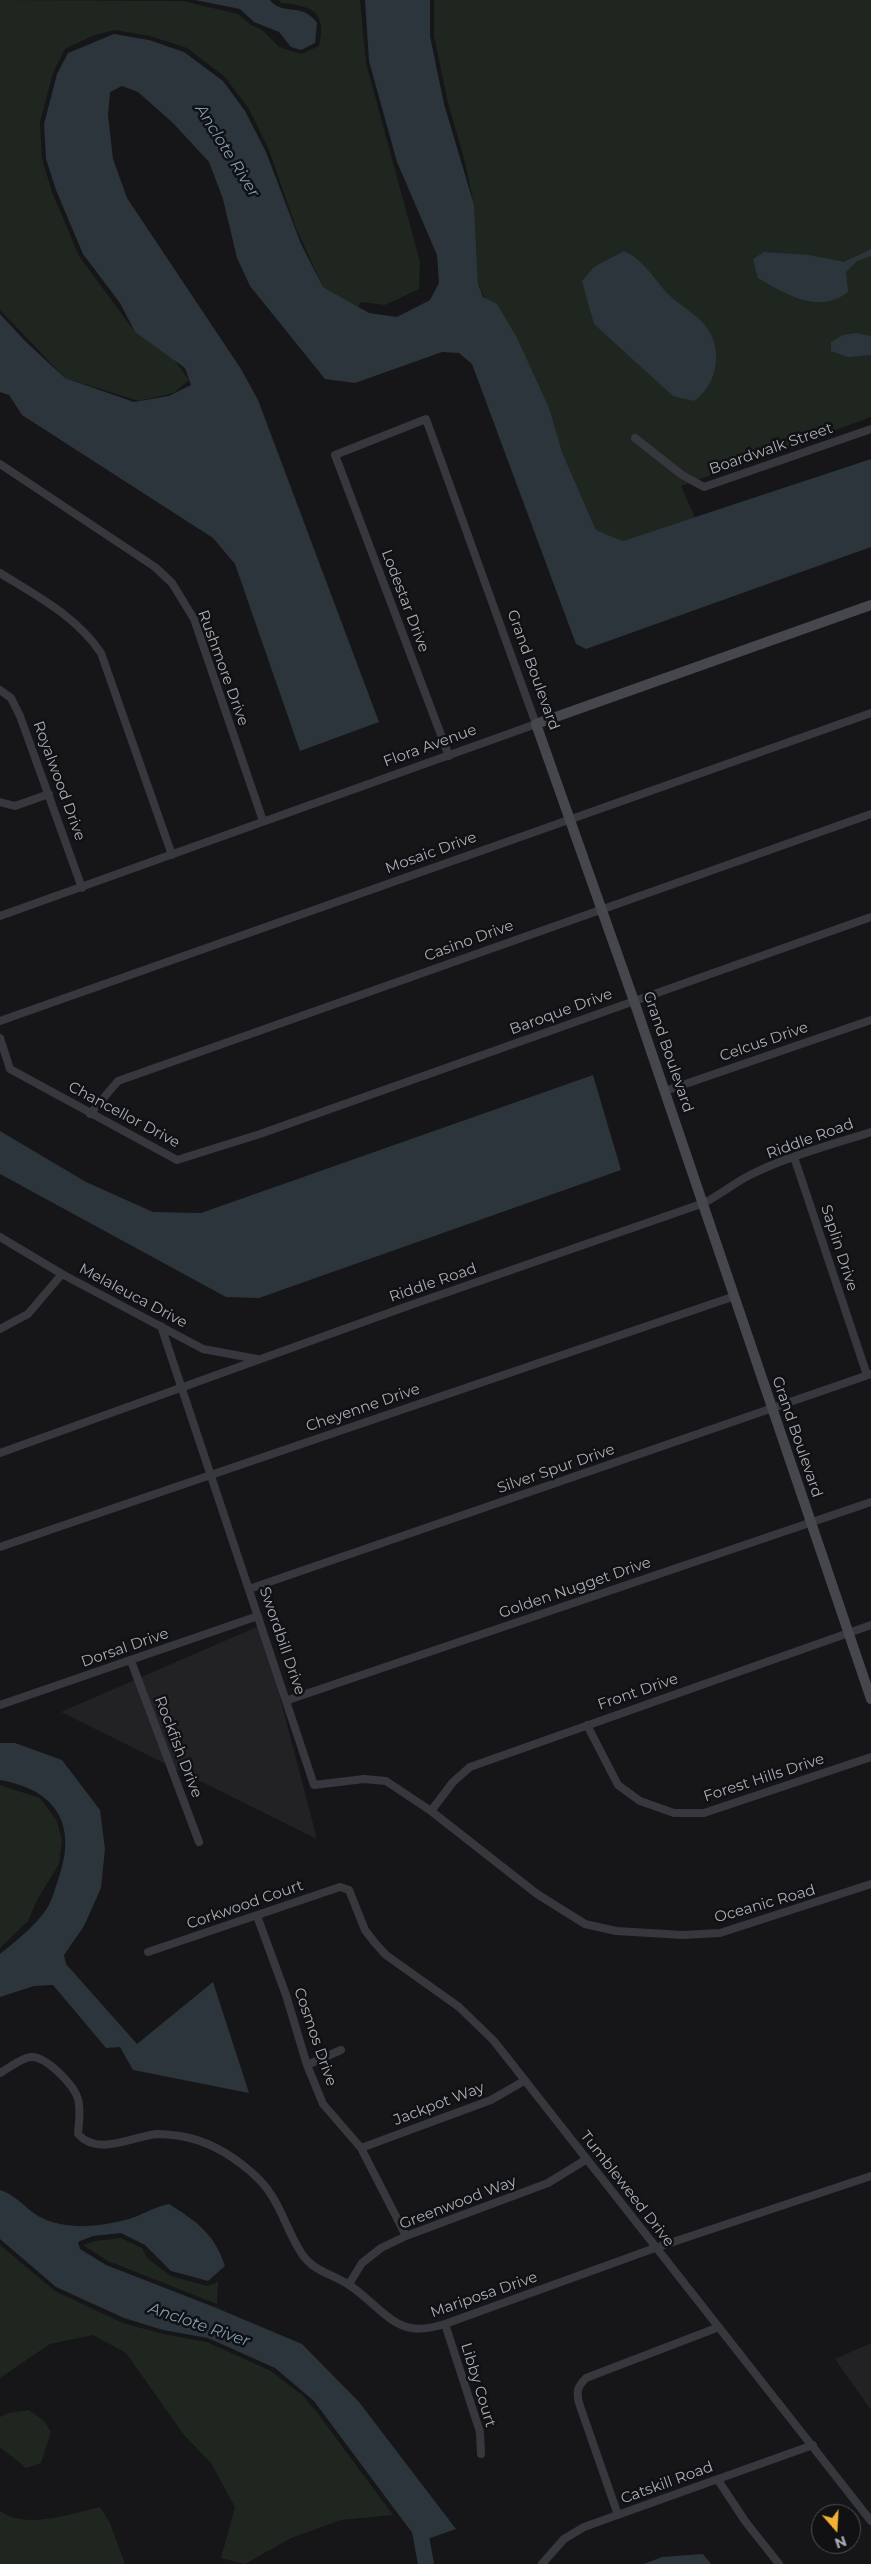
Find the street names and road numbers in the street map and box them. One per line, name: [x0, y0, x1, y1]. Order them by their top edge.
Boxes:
street label: Boardwalk Street: [707, 419, 835, 479]
street label: Lodestar Drive: [377, 547, 433, 655]
street label: Grand Boulevard: [503, 607, 563, 733]
street label: Rushmore Drive: [194, 608, 252, 728]
street label: Royalwood Drive: [29, 719, 89, 843]
street label: Flora Avenue: [381, 721, 479, 771]
street label: Mosaic Drive: [383, 828, 479, 878]
street label: Casino Drive: [422, 917, 516, 965]
street label: Baroque Drive: [507, 985, 615, 1039]
street label: Grand Boulevard: [639, 989, 697, 1115]
street label: Celcus Drive: [717, 1018, 811, 1066]
street label: Chancellor Drive: [65, 1078, 183, 1152]
street label: Riddle Road: [764, 1115, 856, 1163]
street label: Saplin Drive: [817, 1203, 861, 1293]
street label: Melaleuca Drive: [76, 1260, 190, 1332]
street label: Riddle Road: [387, 1260, 479, 1306]
street label: Grand Boulevard: [768, 1374, 826, 1500]
street label: Cheyenne Drive: [304, 1380, 422, 1436]
street label: Silver Spur Drive: [495, 1440, 617, 1498]
street label: Golden Nugget Drive: [497, 1554, 653, 1622]
street label: Swordbill Drive: [255, 1585, 309, 1697]
street label: Dorsal Drive: [79, 1625, 171, 1671]
street label: Front Drive: [595, 1670, 681, 1714]
street label: Rockfish Drive: [150, 1694, 206, 1800]
street label: Forest Hills Drive: [701, 1750, 827, 1806]
street label: Corkwood Court: [184, 1877, 306, 1933]
street label: Oceanic Road: [712, 1881, 818, 1927]
street label: Cosmos Drive: [290, 1985, 340, 2089]
street label: Jackpot Way: [391, 2078, 487, 2130]
street label: Tumbleweed Drive: [576, 2128, 678, 2250]
street label: Greenwood Way: [397, 2172, 519, 2234]
street label: Mariposa Drive: [428, 2268, 540, 2322]
street label: Libby Court: [457, 2341, 499, 2429]
street label: Catskill Road: [618, 2458, 716, 2508]

